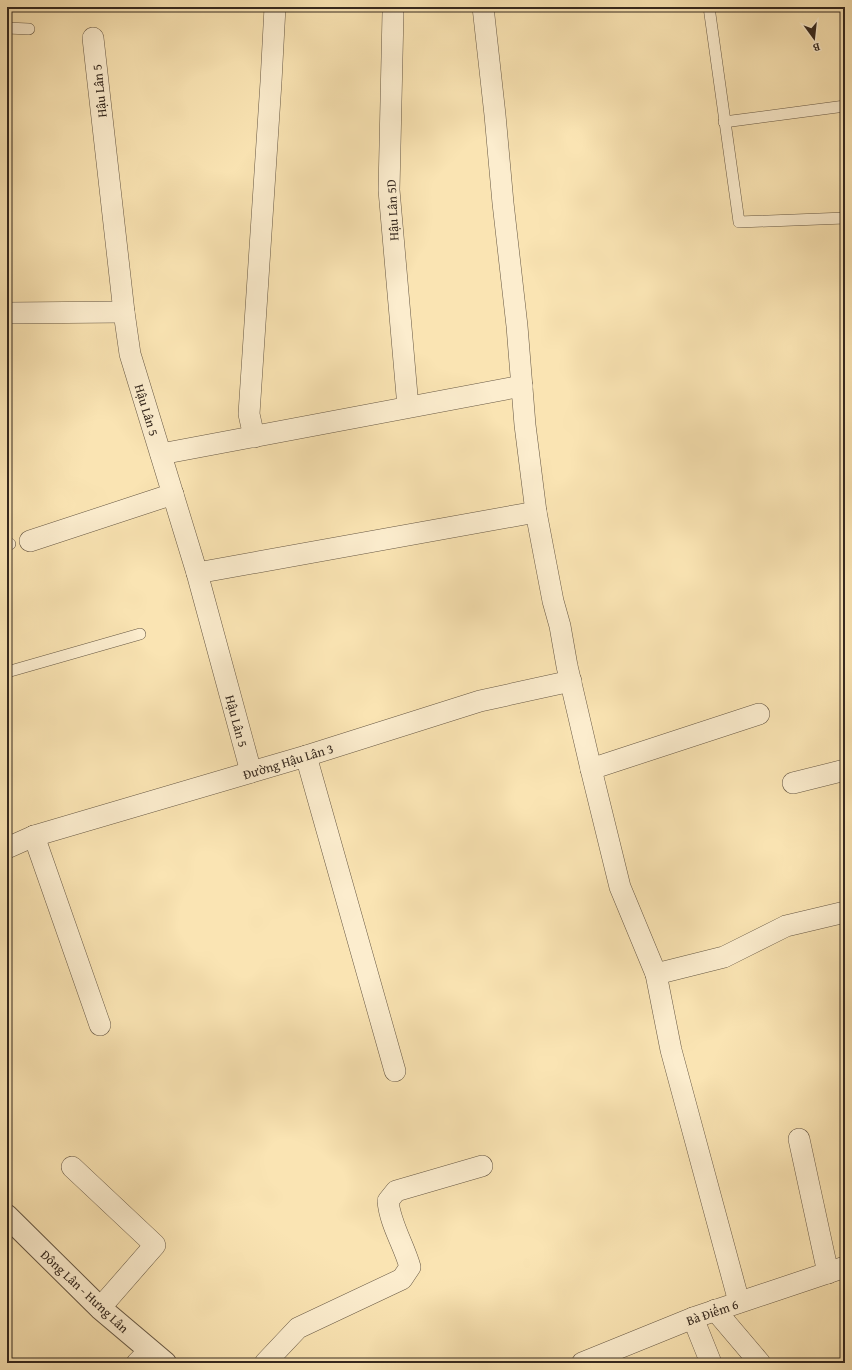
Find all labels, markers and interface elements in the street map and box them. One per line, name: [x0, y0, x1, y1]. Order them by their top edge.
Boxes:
north arrow: [794, 18, 834, 58]
text: B: [811, 39, 822, 56]
street label: Hậu Lân 5: [87, 63, 112, 119]
street label: Hậu Lân 5D: [381, 179, 404, 241]
street label: Hậu Lân 5: [130, 382, 163, 439]
street label: Hậu Lân 5: [220, 693, 253, 749]
street label: Đường Hậu Lân 3: [241, 739, 336, 784]
street label: Đông Lân - Hưng Lân: [36, 1245, 133, 1338]
street label: Bà Điểm 6: [684, 1295, 741, 1330]

